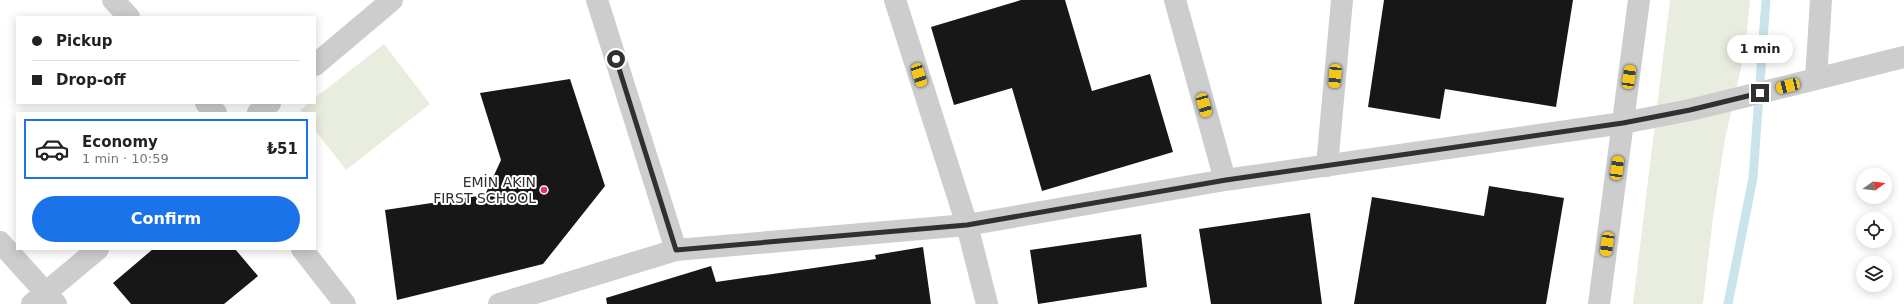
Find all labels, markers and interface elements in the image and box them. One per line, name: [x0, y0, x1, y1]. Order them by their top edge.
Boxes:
text: Pickup: [56, 32, 112, 50]
callout: 1 min: [1727, 35, 1793, 63]
text: 1 min: [1740, 41, 1780, 56]
route start: [607, 50, 625, 68]
car: [910, 62, 928, 88]
car: [1328, 64, 1342, 88]
car: [1621, 64, 1637, 90]
text: Drop-off: [56, 71, 126, 89]
car: [1775, 77, 1801, 95]
route end: [1751, 84, 1769, 102]
car: [1195, 92, 1213, 118]
icon: car: [34, 131, 70, 167]
text: Economy: [82, 133, 158, 151]
text: ₺51: [267, 140, 298, 158]
text: 1 min · 10:59: [82, 151, 169, 166]
car: [1609, 155, 1625, 181]
north arrow: [1856, 168, 1892, 204]
map controls: [1856, 168, 1892, 292]
place label: EMİN AKIN FIRST SCHOOL: [433, 173, 536, 206]
marker: EMİN AKIN FIRST SCHOOL: [539, 185, 549, 195]
button: Confirm: [32, 196, 300, 242]
button: locate: [1856, 212, 1892, 248]
car: [1599, 231, 1615, 257]
button: layers: [1856, 256, 1892, 292]

